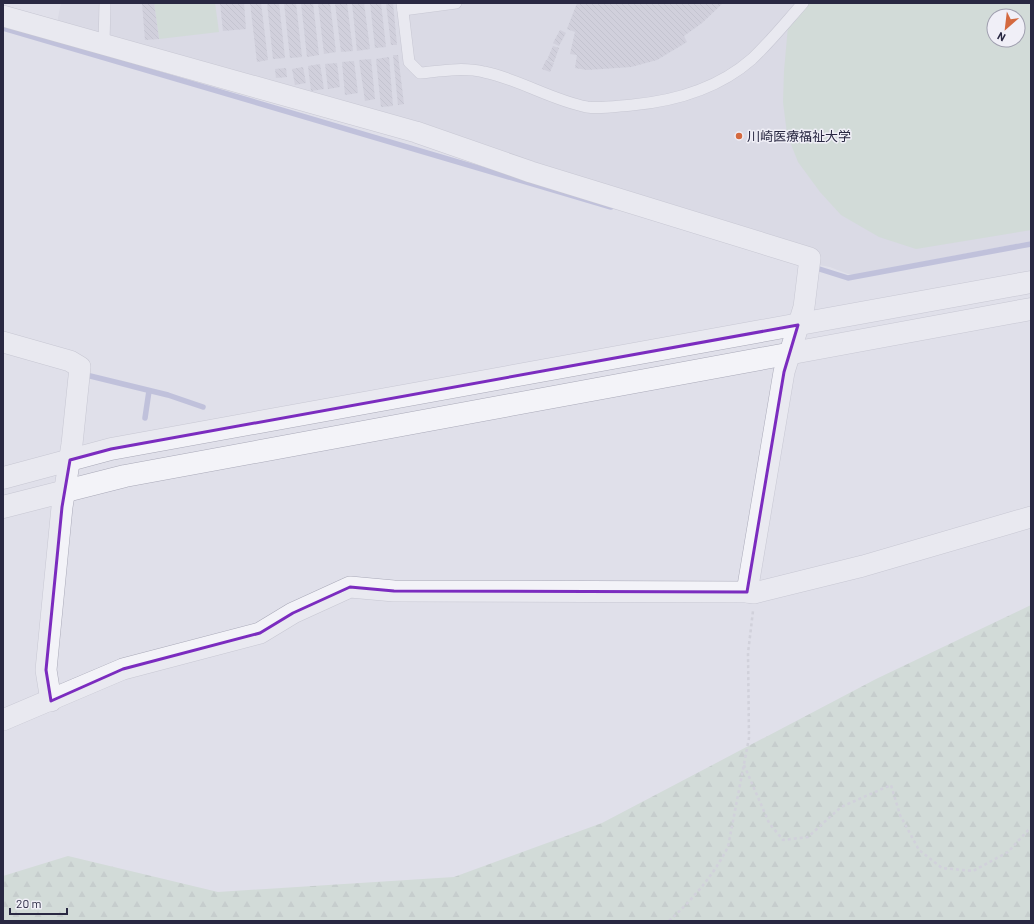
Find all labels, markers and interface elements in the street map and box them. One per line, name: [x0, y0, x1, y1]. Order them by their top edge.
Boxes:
north arrow: [986, 8, 1026, 48]
text: N: [995, 30, 1007, 45]
place label: 川崎医療福祉大学: [747, 128, 851, 144]
marker: 川崎医療福祉大学: [734, 131, 744, 141]
scale bar: [10, 890, 67, 916]
text: 20 m: [16, 896, 42, 910]

